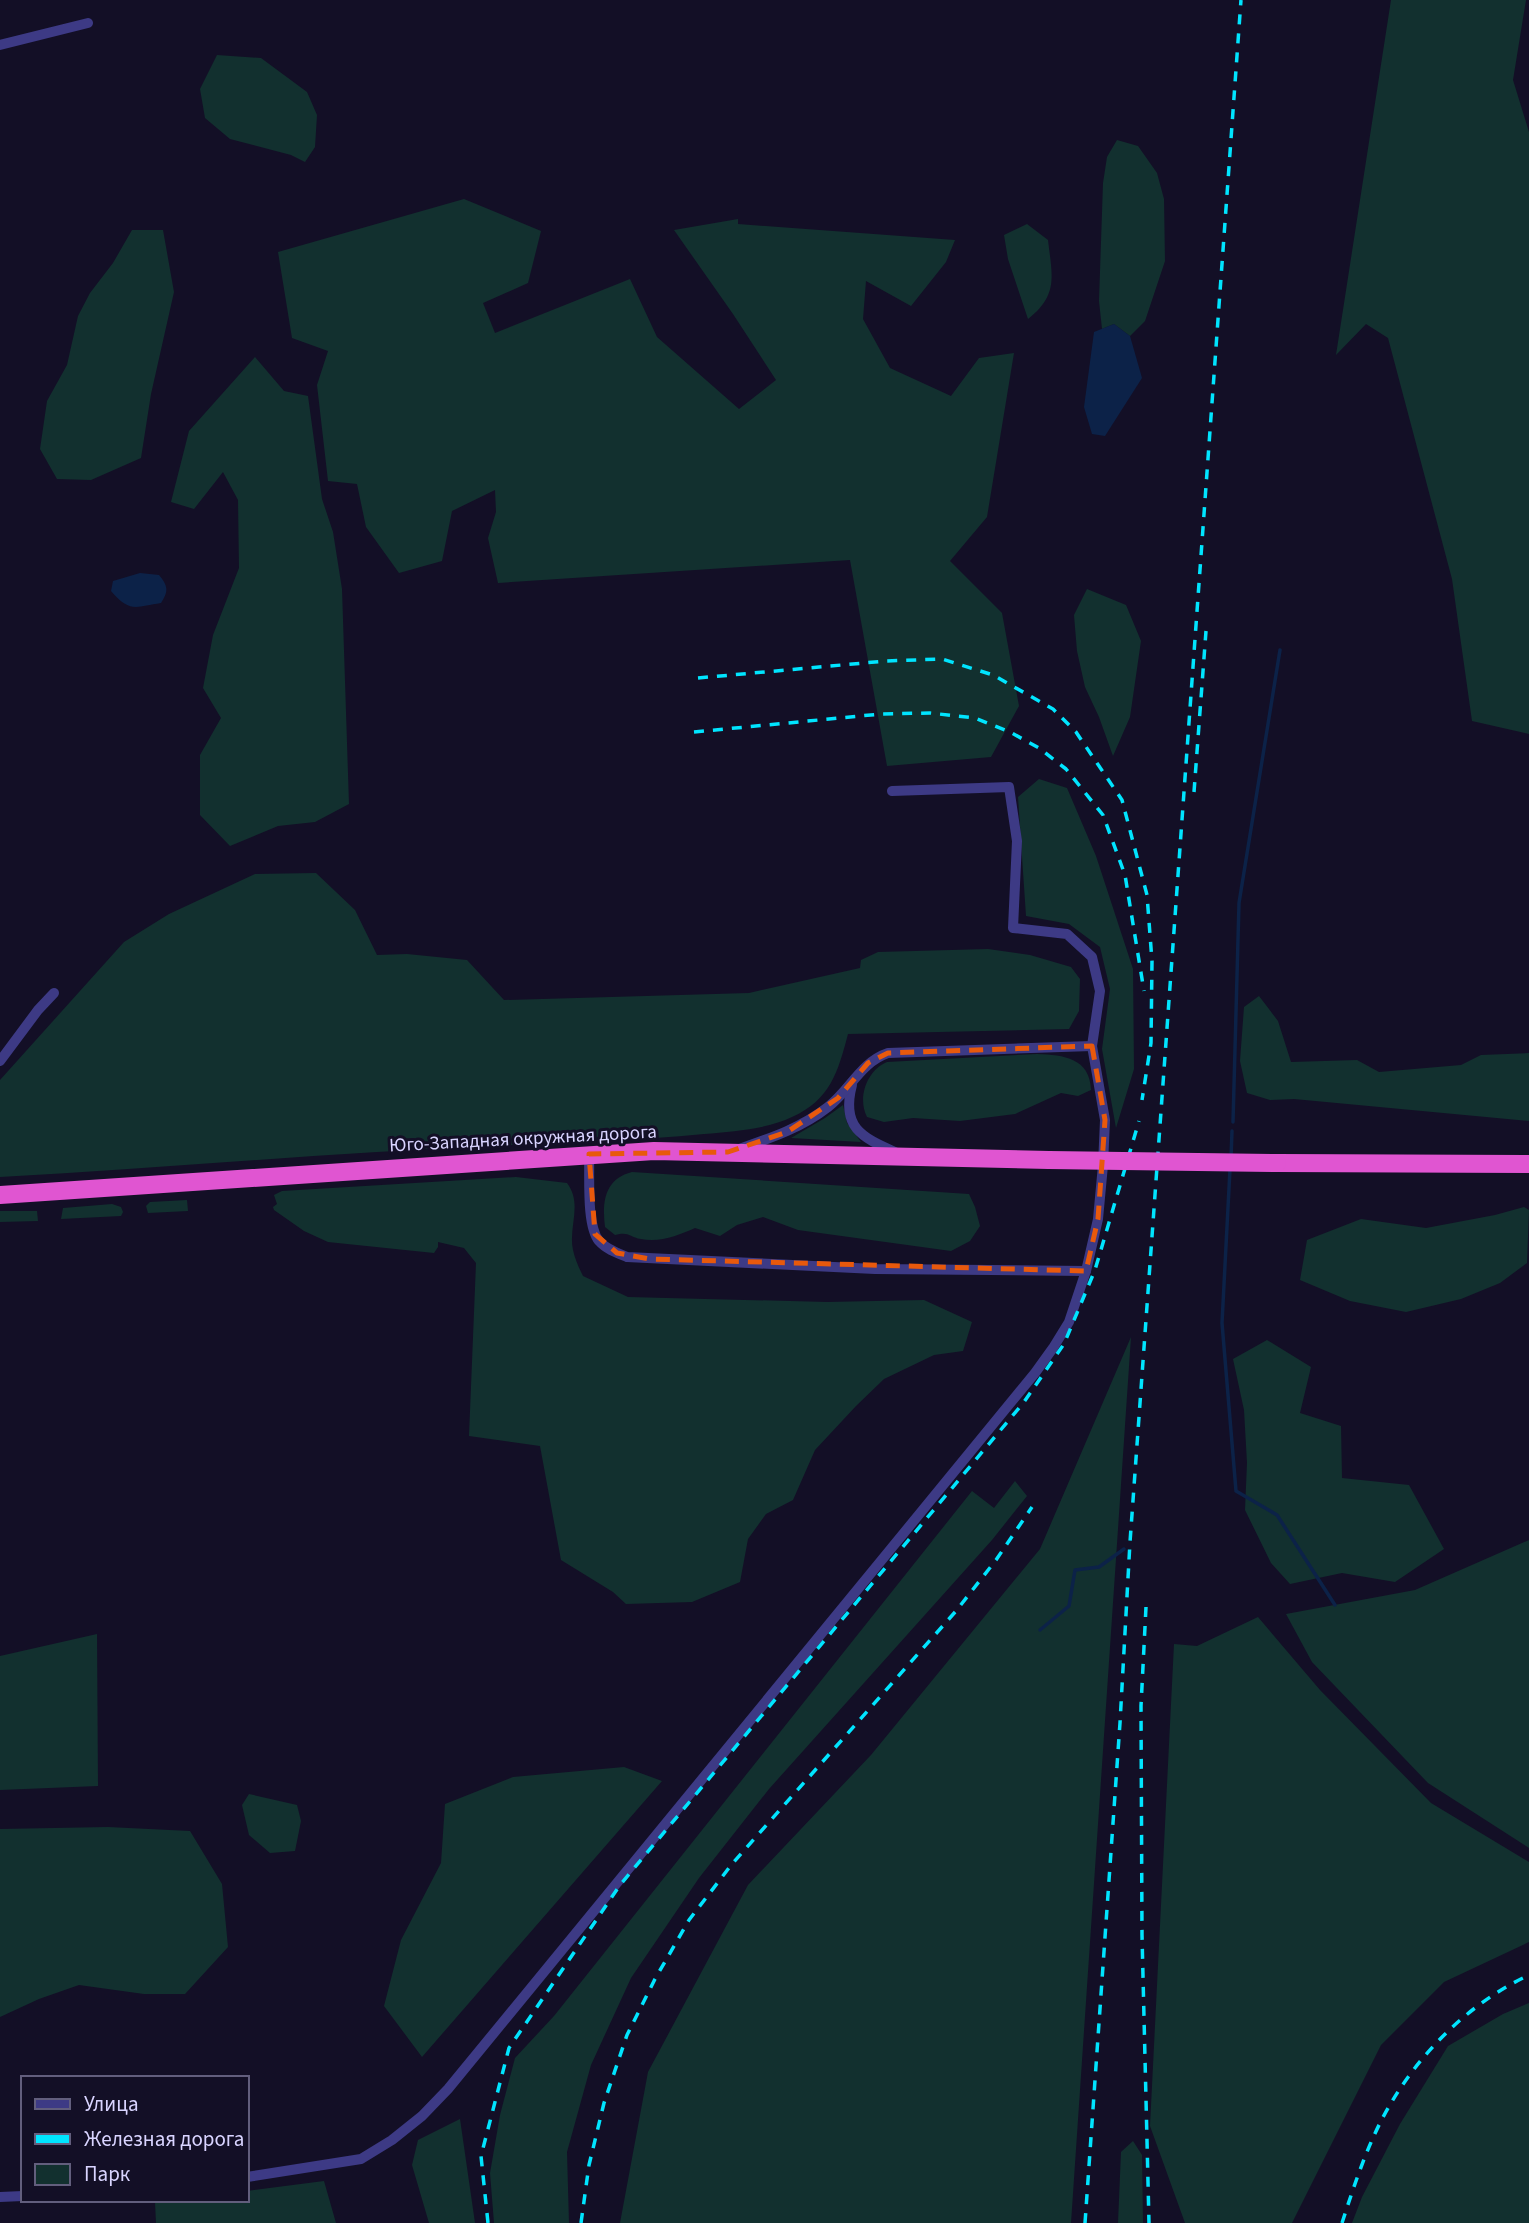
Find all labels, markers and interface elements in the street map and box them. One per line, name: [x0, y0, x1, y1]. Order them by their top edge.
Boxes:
street label: Юго-Западная окружная дорога: [388, 1119, 658, 1159]
legend: [21, 2076, 248, 2202]
text: Улица: [84, 2089, 139, 2119]
text: Железная дорога: [84, 2124, 244, 2154]
text: Парк: [84, 2159, 131, 2189]

